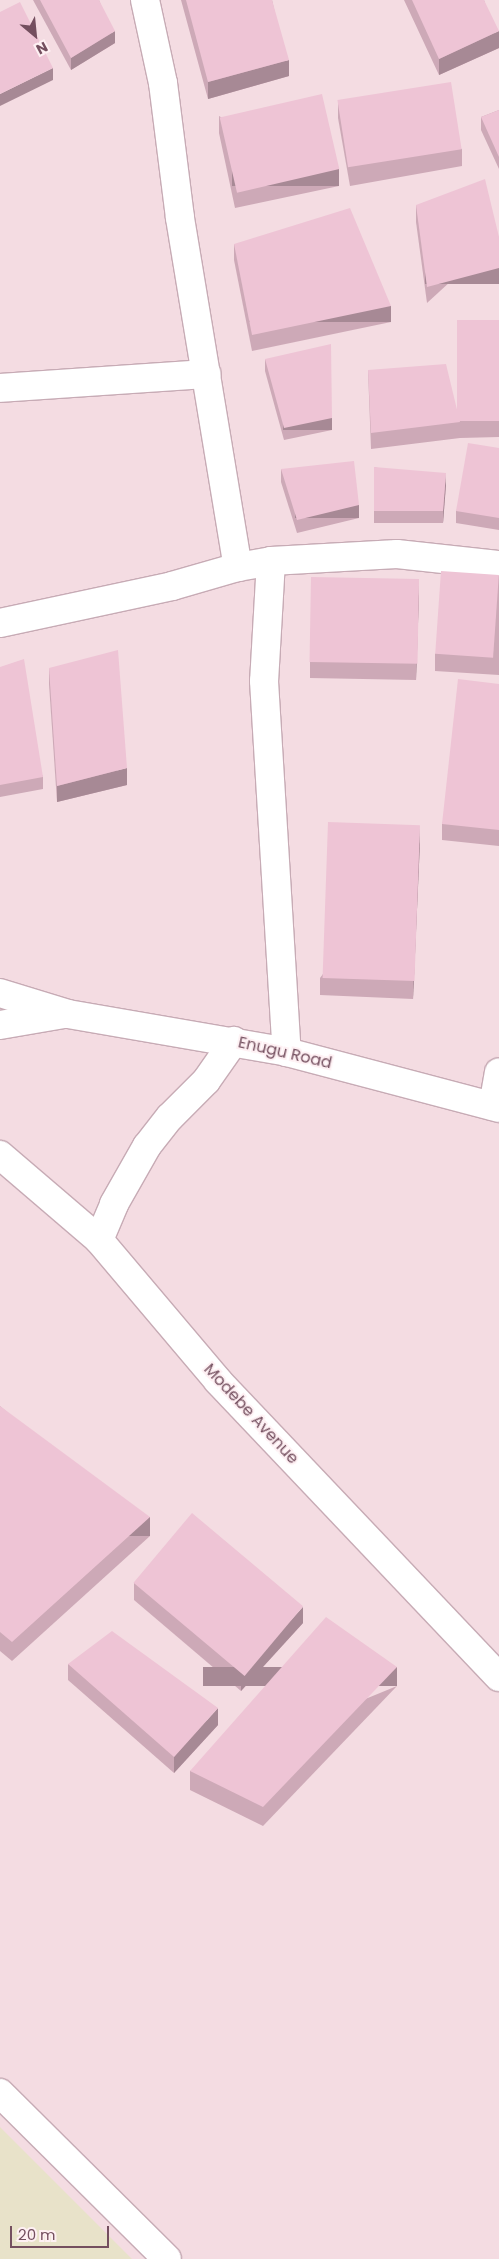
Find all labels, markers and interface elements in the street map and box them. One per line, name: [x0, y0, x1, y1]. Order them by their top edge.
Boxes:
north arrow: [10, 10, 60, 60]
text: N: [33, 37, 51, 60]
street label: Enugu Road: [236, 1033, 334, 1073]
street label: Modebe Avenue: [200, 1360, 302, 1468]
scale bar: [12, 2216, 111, 2248]
text: 20 m: [18, 2224, 56, 2245]

